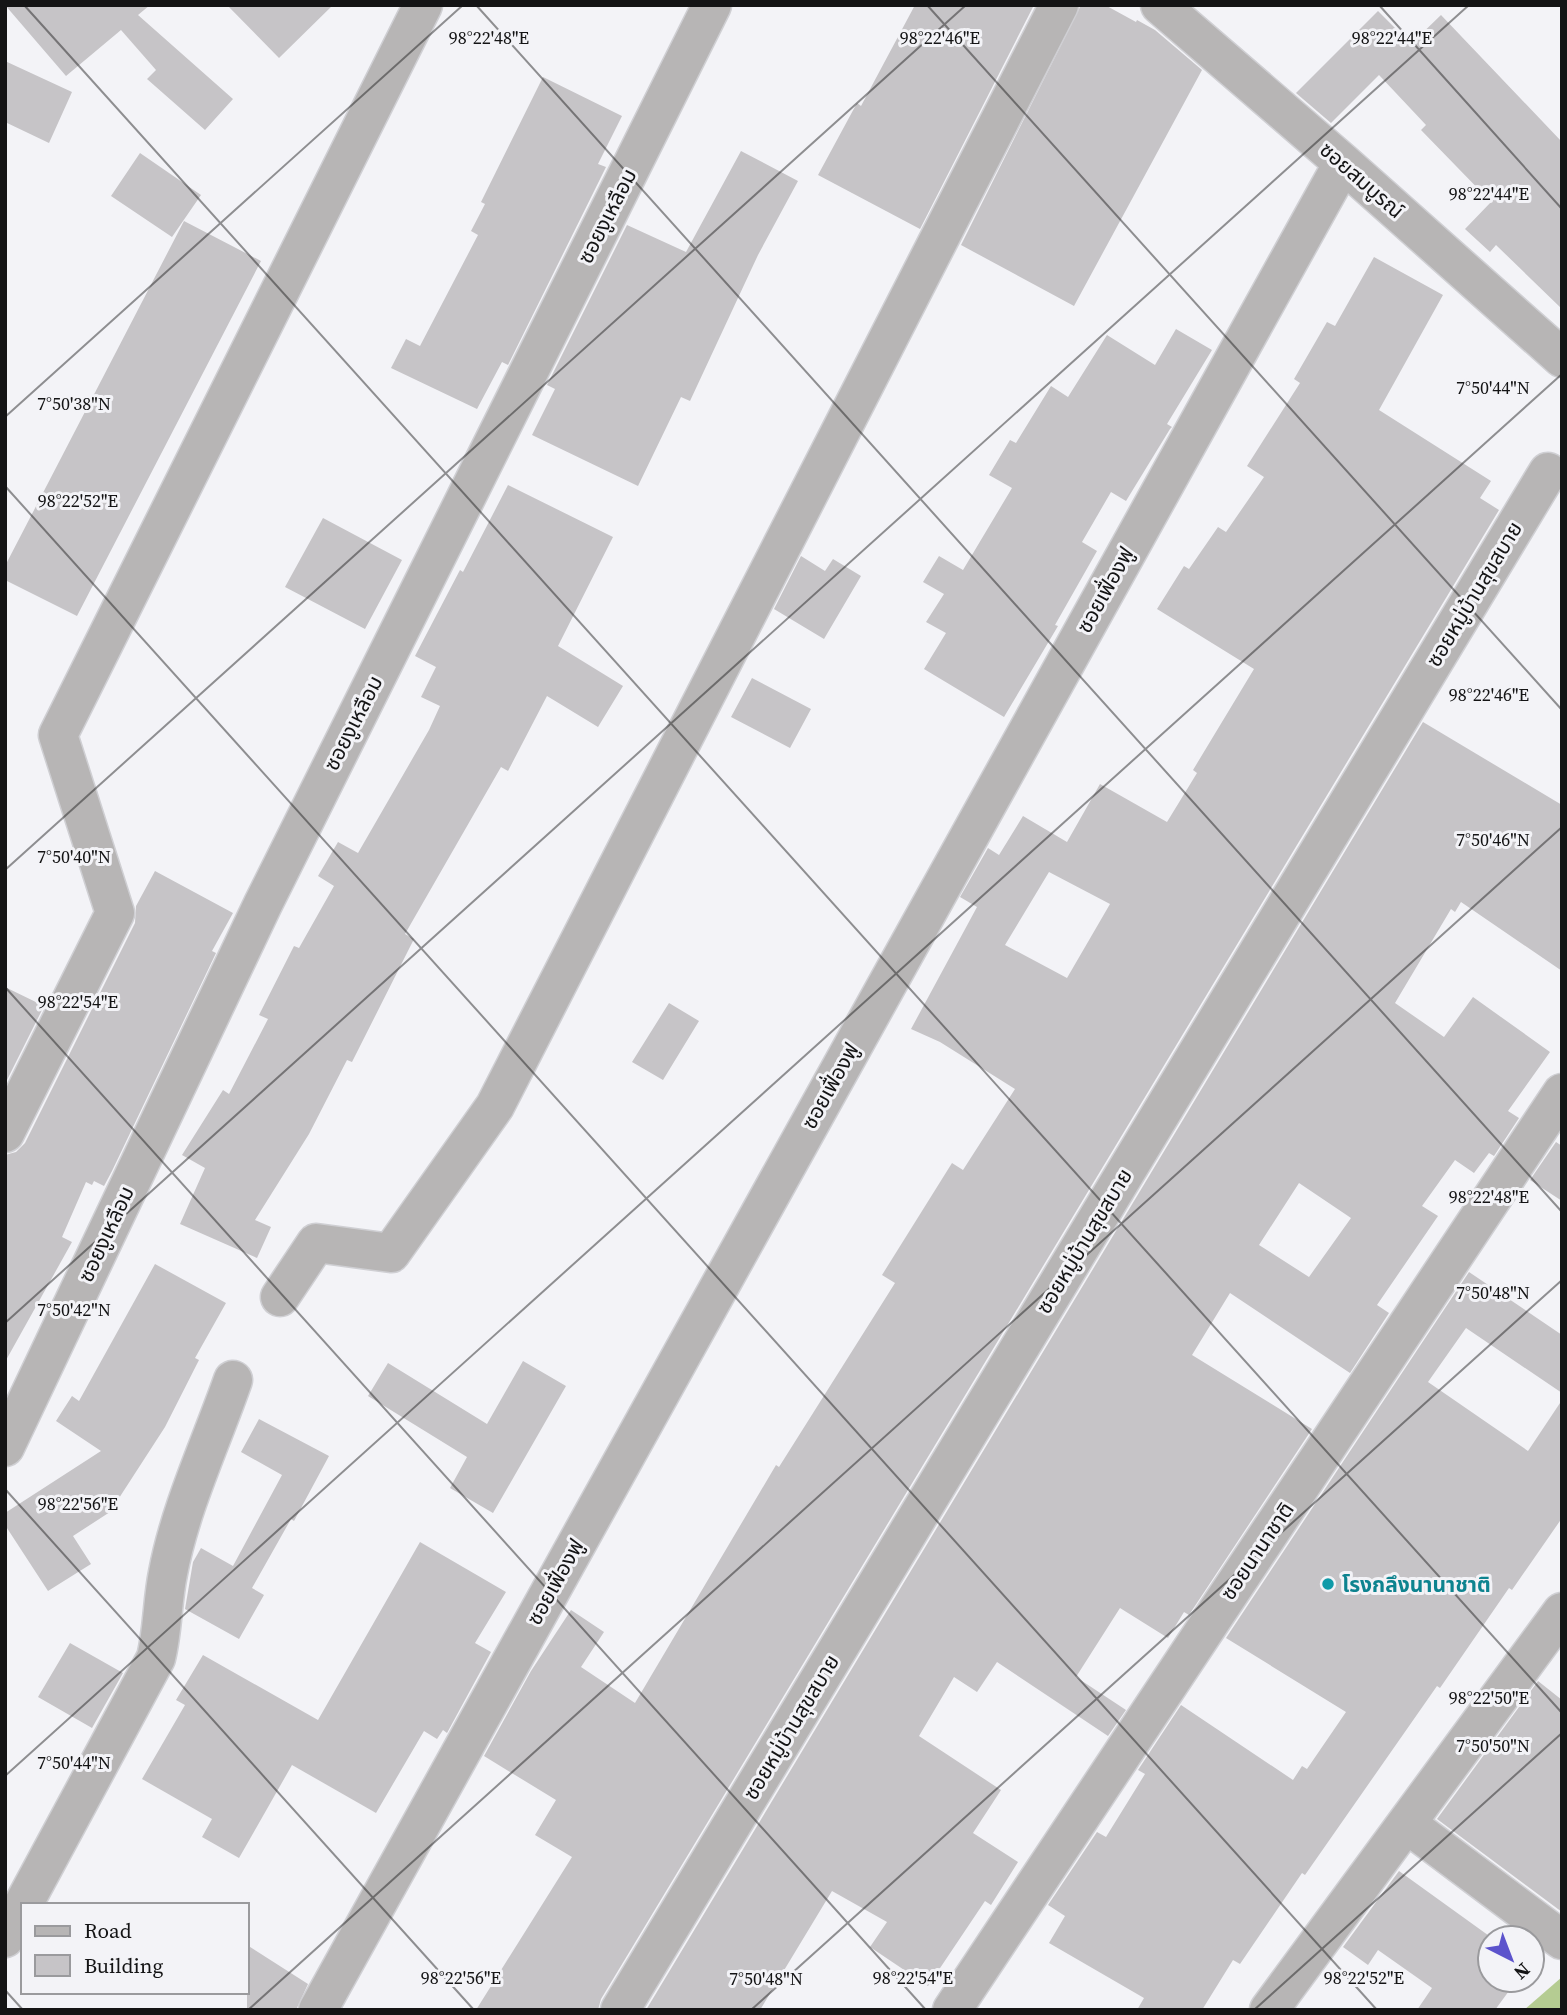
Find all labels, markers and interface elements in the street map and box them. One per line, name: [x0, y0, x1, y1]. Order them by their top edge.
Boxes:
text: 98°22'48"E: [449, 25, 529, 50]
text: 98°22'46"E: [900, 25, 980, 50]
text: 98°22'44"E: [1352, 25, 1432, 50]
street label: ซอยสมบูรณ์: [1314, 135, 1410, 225]
street label: ซอยงูเหลือม: [571, 164, 643, 268]
text: 98°22'44"E: [1449, 181, 1529, 206]
text: 7°50'44"N: [1456, 375, 1530, 400]
text: 7°50'38"N: [37, 391, 111, 416]
text: 98°22'52"E: [38, 488, 118, 513]
street label: ซอยหมู่บ้านสุขสบาย: [1419, 516, 1529, 672]
street label: ซอยเฟื่องฟู: [1070, 542, 1140, 638]
street label: ซอยงูเหลือม: [317, 671, 389, 775]
text: 98°22'46"E: [1449, 682, 1529, 707]
text: 7°50'46"N: [1456, 827, 1530, 852]
text: 7°50'40"N: [37, 844, 111, 869]
text: 98°22'54"E: [38, 989, 118, 1014]
street label: ซอยเฟื่องฟู: [795, 1038, 865, 1134]
street label: ซอยหมู่บ้านสุขสบาย: [1029, 1163, 1139, 1319]
street label: ซอยงูเหลือม: [71, 1181, 141, 1287]
text: 98°22'48"E: [1449, 1184, 1529, 1209]
text: 7°50'48"N: [1456, 1280, 1530, 1305]
text: 7°50'42"N: [37, 1297, 111, 1322]
text: 98°22'56"E: [38, 1491, 118, 1516]
street label: ซอยนานาชาติ: [1214, 1496, 1300, 1606]
street label: ซอยเฟื่องฟู: [520, 1534, 590, 1630]
place label: โรงกลึงนานาชาติ: [1342, 1570, 1491, 1599]
marker: โรงกลึงนานาชาติ: [1320, 1576, 1336, 1592]
street label: ซอยหมู่บ้านสุขสบาย: [736, 1649, 846, 1805]
text: 98°22'50"E: [1449, 1685, 1529, 1710]
text: 7°50'50"N: [1456, 1733, 1530, 1758]
text: 7°50'44"N: [37, 1750, 111, 1775]
legend: [21, 1903, 248, 1994]
text: Road: [84, 1916, 132, 1945]
north arrow: [1476, 1924, 1546, 1994]
text: Building: [84, 1951, 163, 1980]
text: N: [1508, 1957, 1536, 1986]
text: 98°22'56"E: [421, 1965, 501, 1990]
text: 98°22'54"E: [873, 1965, 953, 1990]
text: 98°22'52"E: [1324, 1965, 1404, 1990]
text: 7°50'48"N: [729, 1966, 803, 1991]

